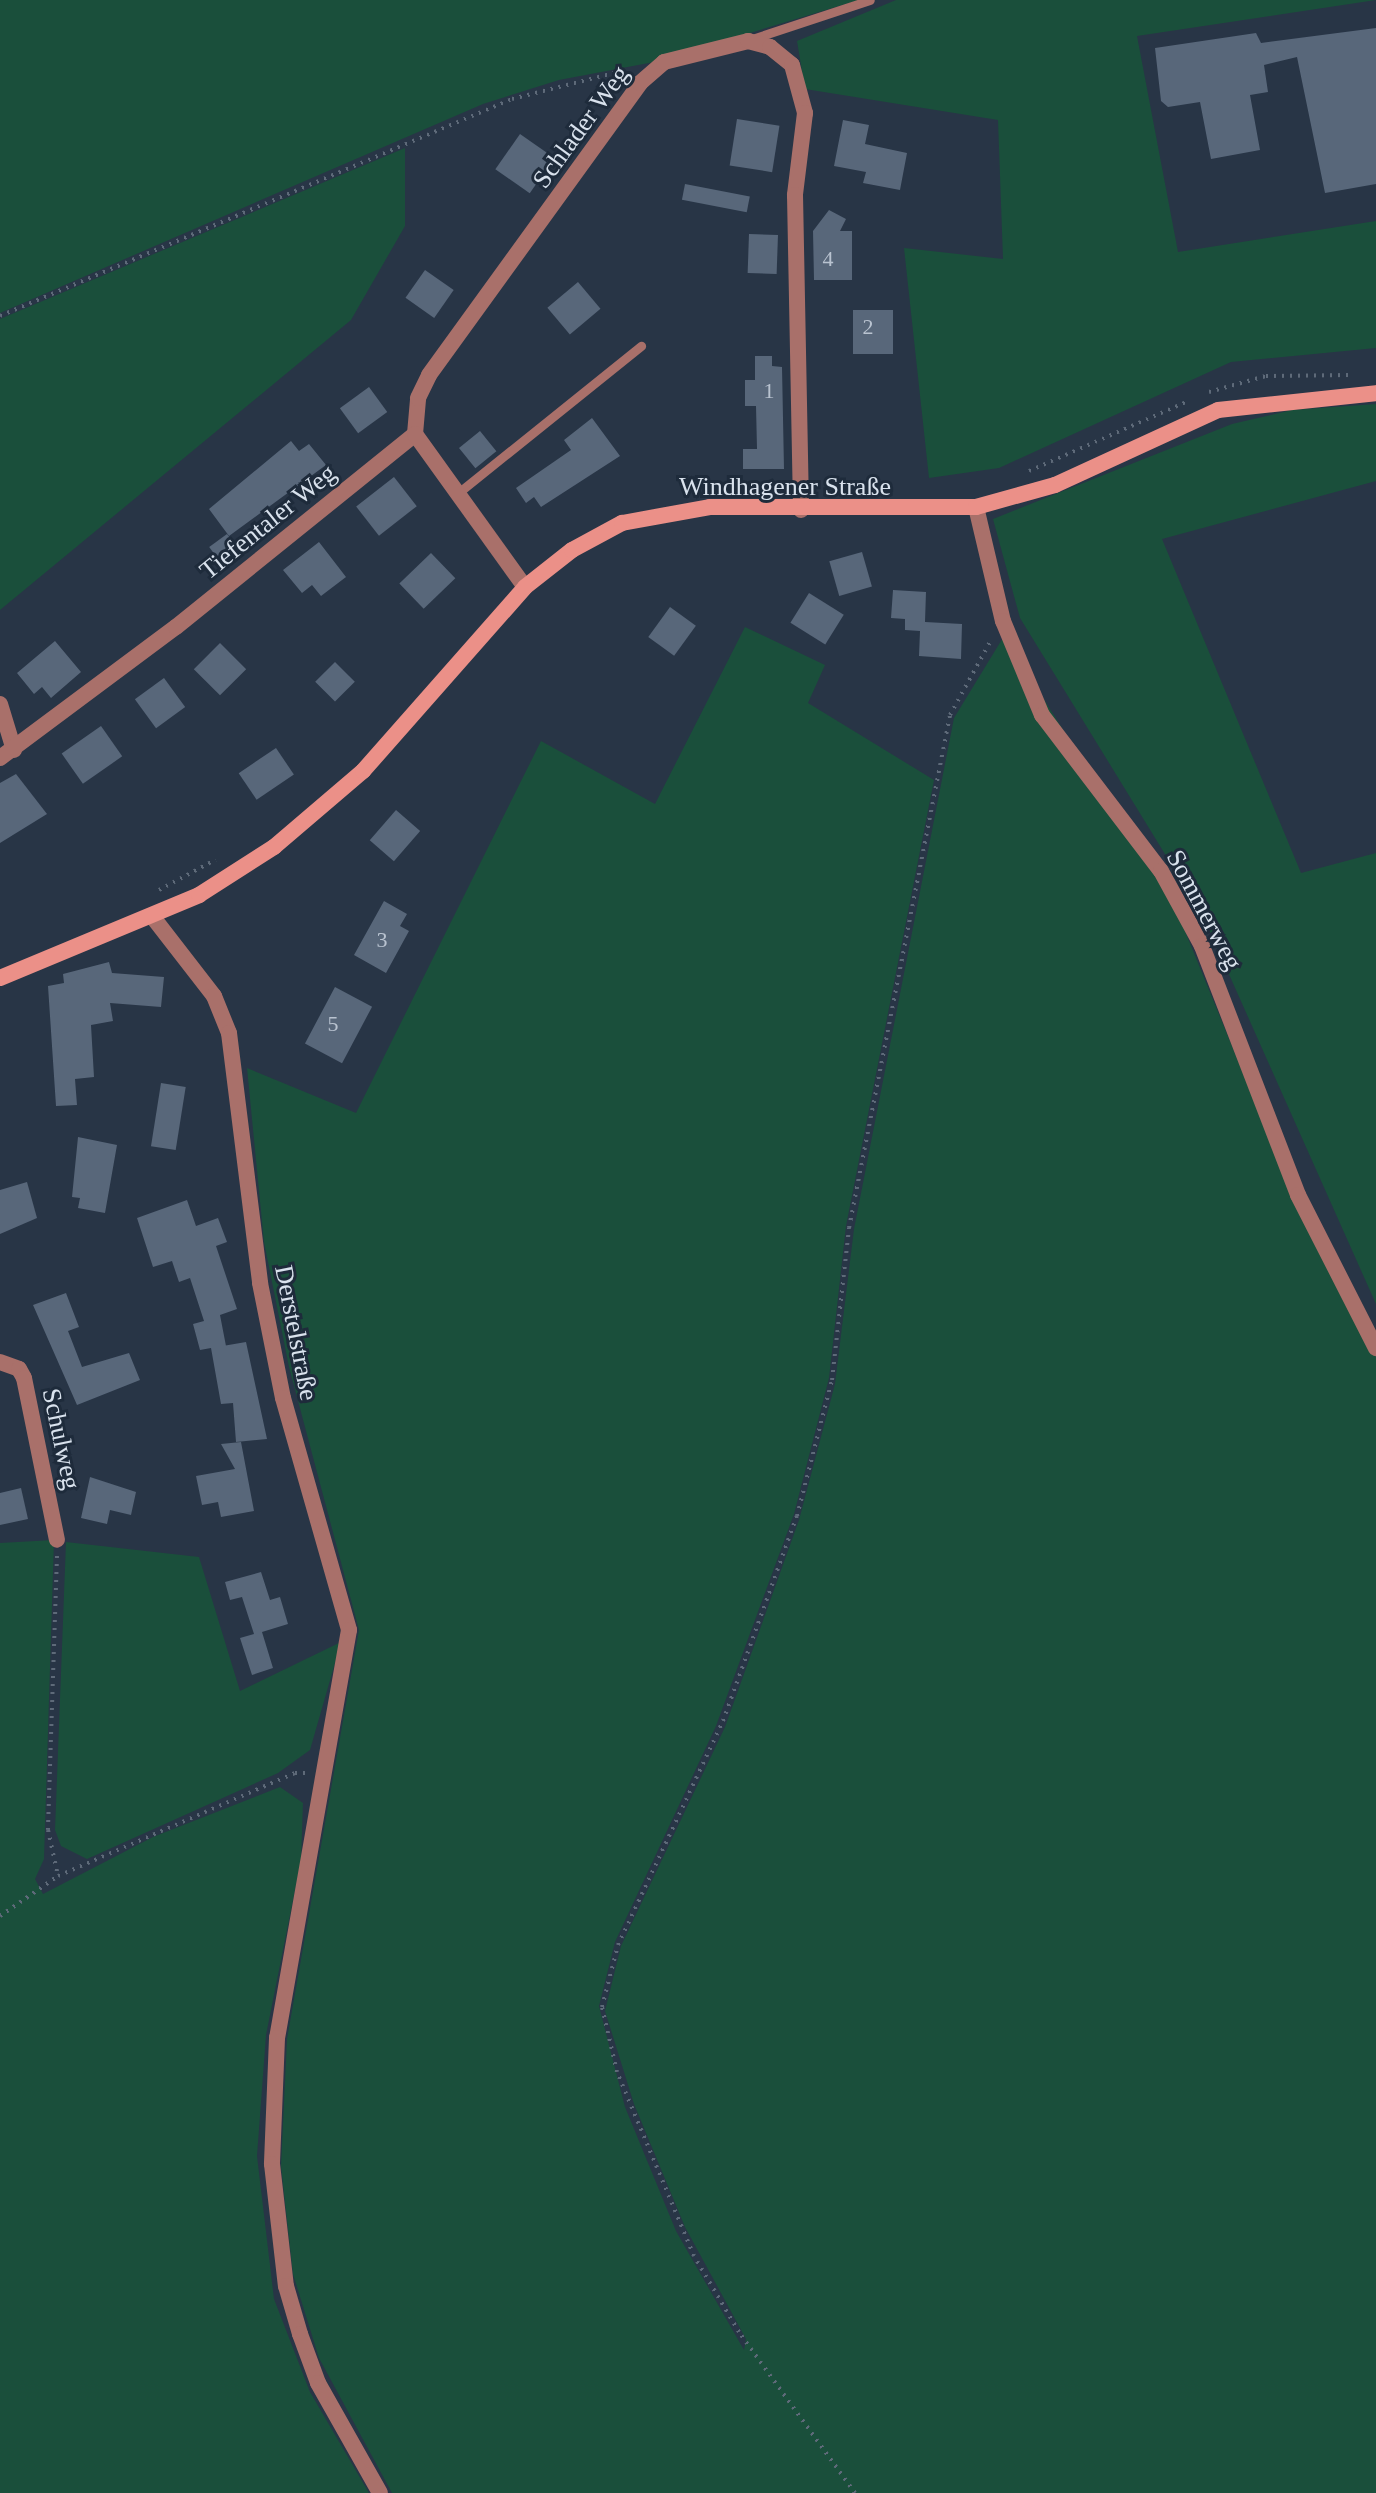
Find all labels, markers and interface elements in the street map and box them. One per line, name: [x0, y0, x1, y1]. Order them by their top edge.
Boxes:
street label: Schlader Weg: [526, 59, 636, 195]
house number: 4: [822, 246, 834, 272]
house number: 2: [862, 314, 874, 340]
house number: 1: [764, 378, 774, 404]
street label: Tiefentaler Weg: [193, 457, 343, 587]
street label: Windhagener Straße: [679, 471, 891, 503]
street label: Sommerweg: [1159, 845, 1249, 975]
house number: 3: [376, 927, 388, 953]
house number: 5: [328, 1011, 338, 1037]
street label: Derstelstraße: [268, 1263, 324, 1403]
street label: Schulweg: [35, 1386, 87, 1492]

